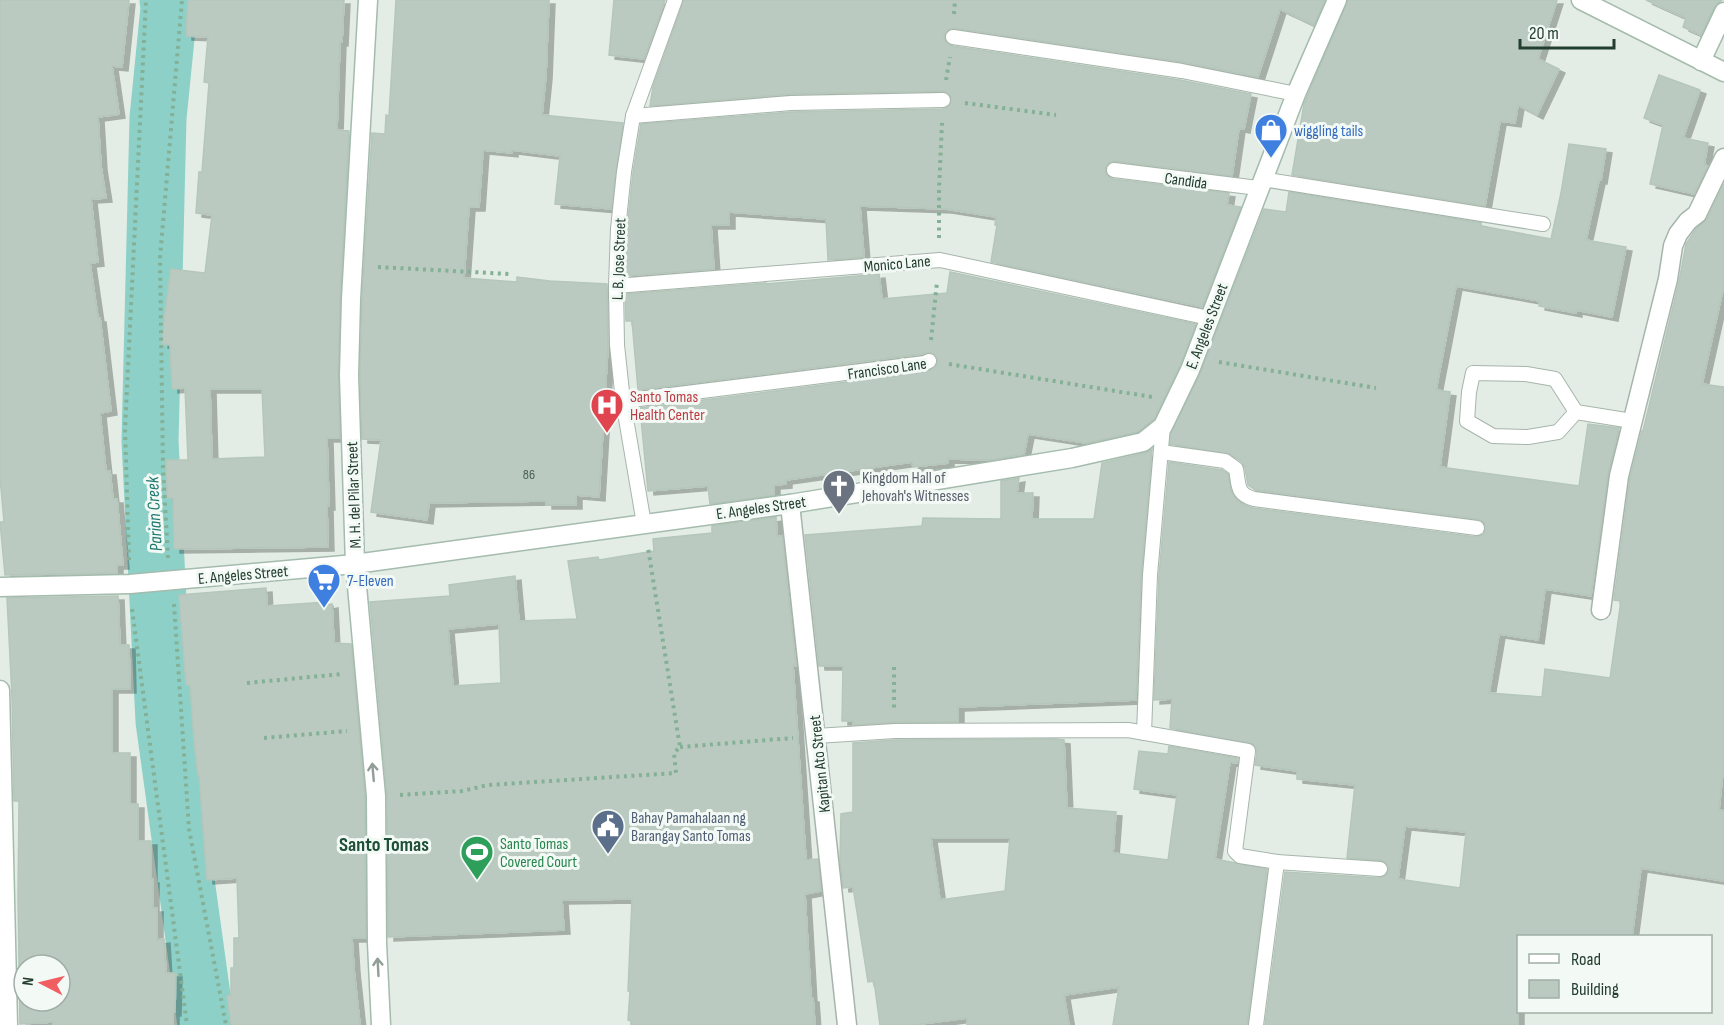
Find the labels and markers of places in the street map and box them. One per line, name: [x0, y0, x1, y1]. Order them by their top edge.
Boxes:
shop icon: wiggling tails: [1253, 112, 1289, 159]
place label: wiggling tails: [1294, 122, 1364, 141]
hospital icon: Santo Tomas Health Center: [589, 387, 625, 434]
place label: Santo Tomas Health Center: [630, 388, 705, 425]
church icon: Kingdom Hall of Jehovah's Witnesses: [821, 468, 857, 515]
place label: Kingdom Hall of Jehovah's Witnesses: [861, 469, 970, 506]
supermarket icon: 7-Eleven: [306, 562, 342, 609]
place label: 7-Eleven: [347, 572, 394, 591]
public building icon: Bahay Pamahalaan ng Barangay Santo Tomas: [590, 808, 626, 855]
place label: Bahay Pamahalaan ng Barangay Santo Tomas: [631, 809, 751, 846]
sports icon: Santo Tomas Covered Court: [459, 834, 495, 881]
place label: Santo Tomas Covered Court: [500, 835, 577, 872]

